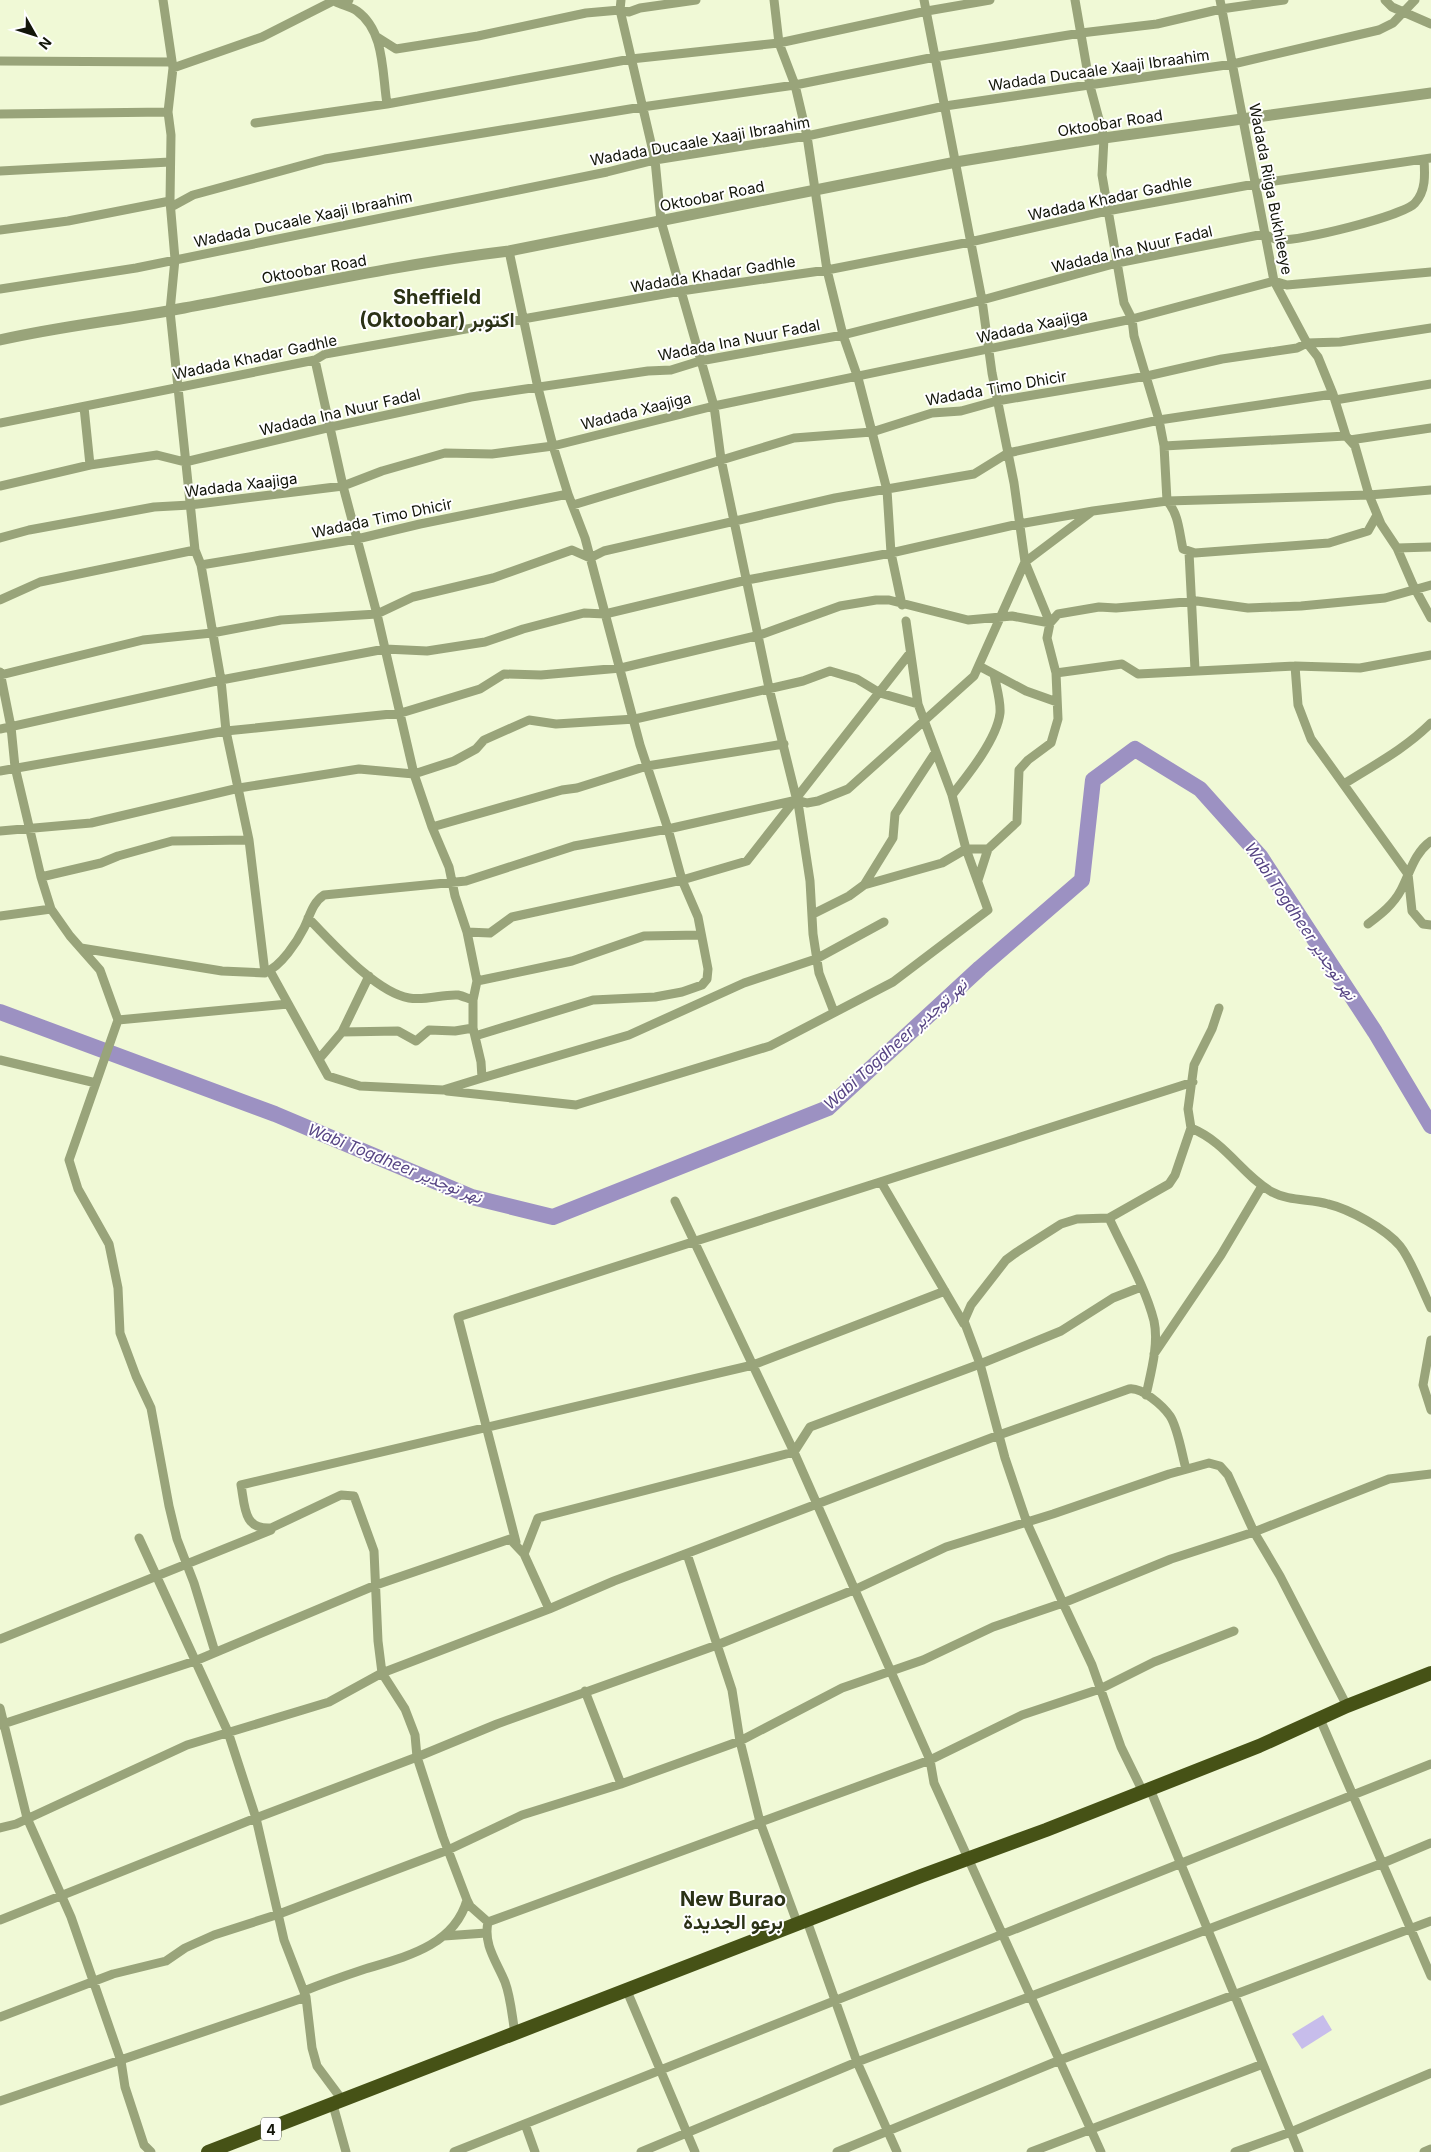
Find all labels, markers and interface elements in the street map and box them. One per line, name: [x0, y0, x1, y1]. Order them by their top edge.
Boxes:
north arrow: [10, 10, 60, 60]
text: N: [36, 34, 55, 53]
street label: Wadada Ducaale Xaaji Ibraahim: [987, 45, 1211, 95]
street label: Wadada Riiga Bukhleeye: [1245, 102, 1297, 276]
street label: Oktoobar Road: [1056, 105, 1164, 141]
street label: Wadada Ducaale Xaaji Ibraahim: [589, 112, 811, 170]
street label: Wadada Khadar Gadhle: [1026, 171, 1194, 225]
street label: Oktoobar Road: [658, 177, 766, 215]
street label: Wadada Ducaale Xaaji Ibraahim: [192, 187, 414, 251]
street label: Wadada Ina Nuur Fadal: [1050, 221, 1214, 277]
street label: Oktoobar Road: [260, 250, 368, 288]
street label: Wadada Khadar Gadhle: [629, 252, 797, 296]
district label: Sheffield (Oktoobar) اكتوبر: [359, 285, 515, 333]
street label: Wadada Xaajiga: [975, 305, 1089, 347]
street label: Wadada Ina Nuur Fadal: [656, 315, 822, 365]
street label: Wadada Khadar Gadhle: [171, 330, 339, 384]
street label: Wadada Timo Dhicir: [924, 366, 1068, 410]
street label: Wadada Ina Nuur Fadal: [258, 384, 422, 440]
street label: Wadada Xaajiga: [579, 388, 693, 434]
street label: Wadada Xaajiga: [184, 469, 298, 501]
street label: Wadada Timo Dhicir: [310, 494, 454, 542]
water label: Wabi Togdheer نهر توجدير: [1240, 838, 1362, 1005]
water label: Wabi Togdheer نهر توجدير: [819, 973, 972, 1114]
water label: Wabi Togdheer نهر توجدير: [305, 1119, 486, 1209]
district label: New Burao برعو الجديدة: [680, 1887, 786, 1935]
road number: 4: [261, 2118, 281, 2140]

